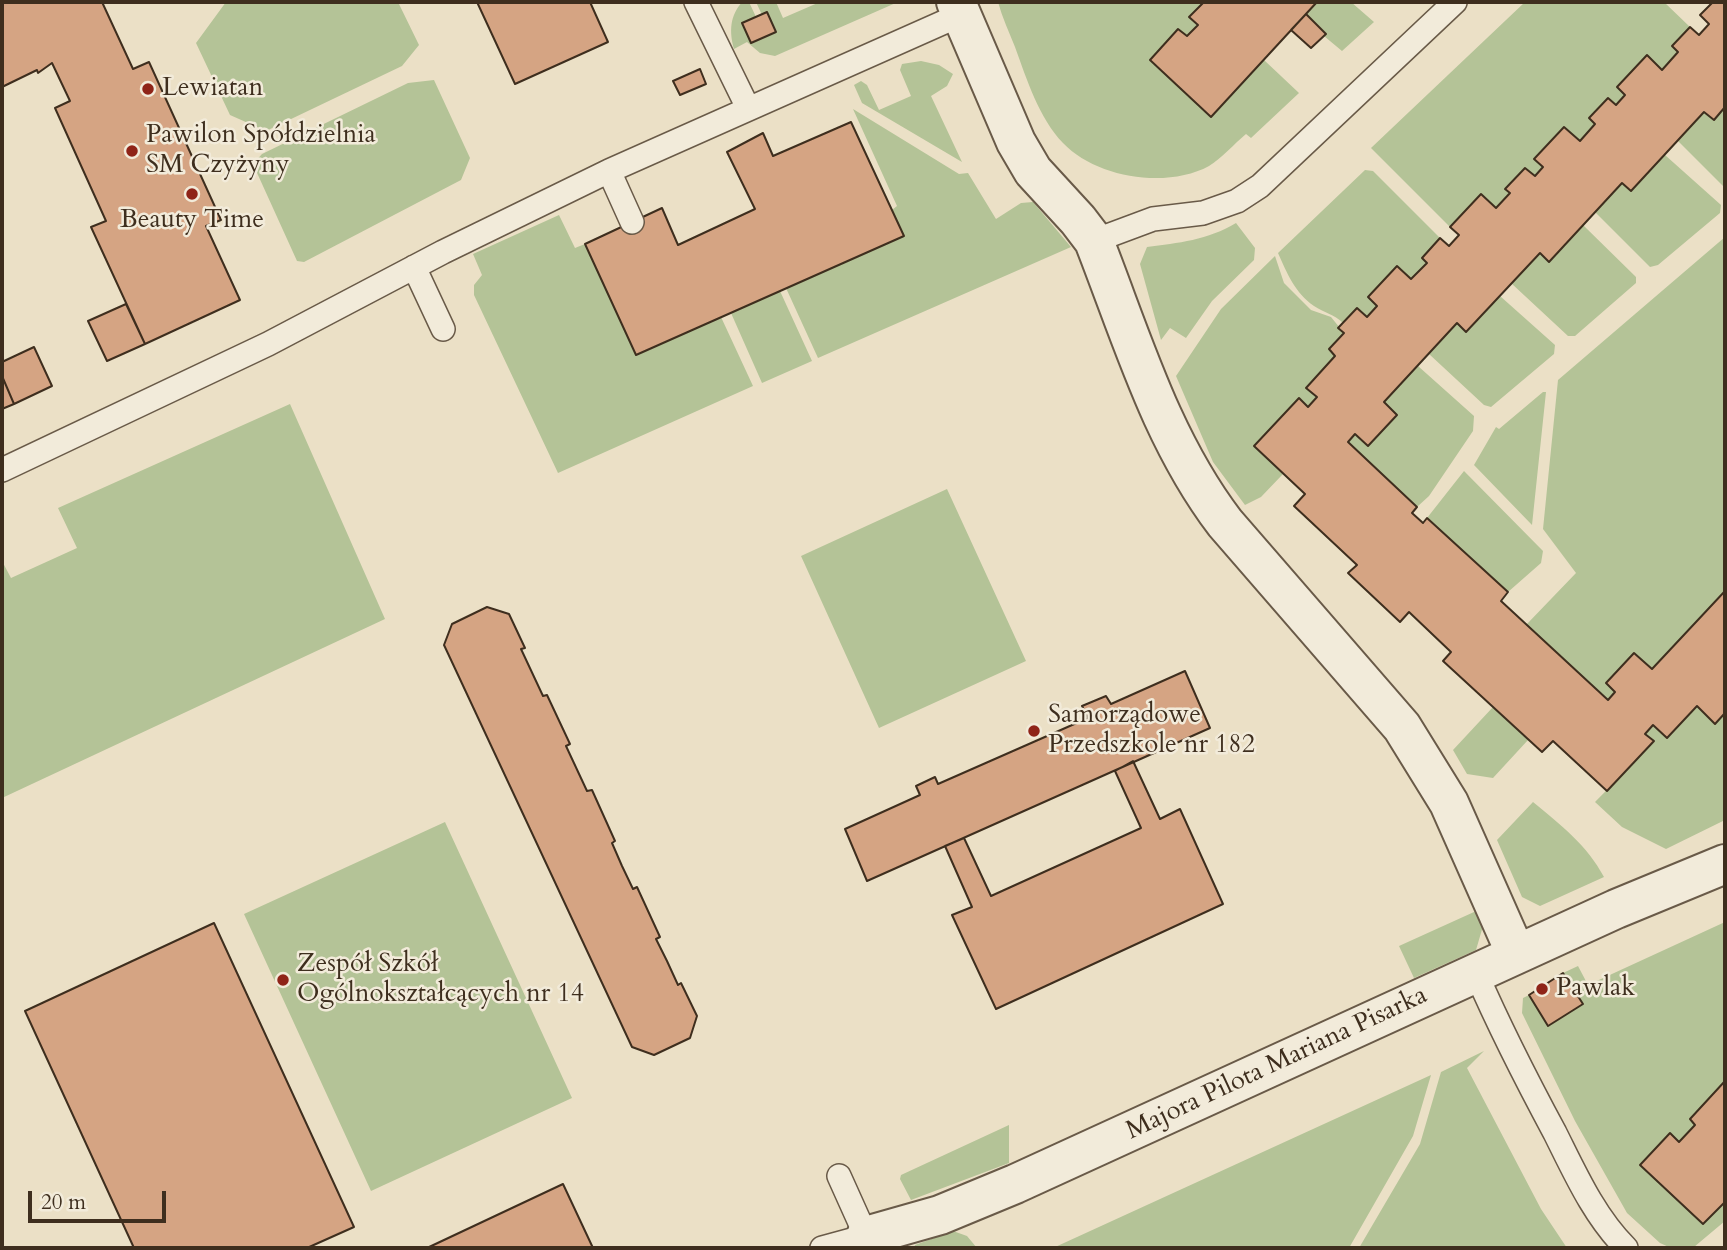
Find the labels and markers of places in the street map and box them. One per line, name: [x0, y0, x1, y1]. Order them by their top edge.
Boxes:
place label: Lewiatan: [162, 73, 263, 105]
marker: Lewiatan: [140, 81, 156, 97]
place label: Pawilon Spółdzielnia SM Czyżyny: [146, 120, 376, 182]
marker: Pawilon Spółdzielnia SM Czyżyny: [124, 143, 140, 159]
marker: Beauty Time: [184, 186, 200, 202]
place label: Beauty Time: [120, 205, 264, 237]
place label: Samorządowe Przedszkole nr 182: [1048, 700, 1255, 762]
marker: Samorządowe Przedszkole nr 182: [1026, 723, 1042, 739]
place label: Zespół Szkół Ogólnokształcących nr 14: [297, 949, 584, 1010]
marker: Zespół Szkół Ogólnokształcących nr 14: [275, 972, 291, 988]
place label: Pawlak: [1556, 973, 1635, 1005]
marker: Pawlak: [1534, 981, 1550, 997]

